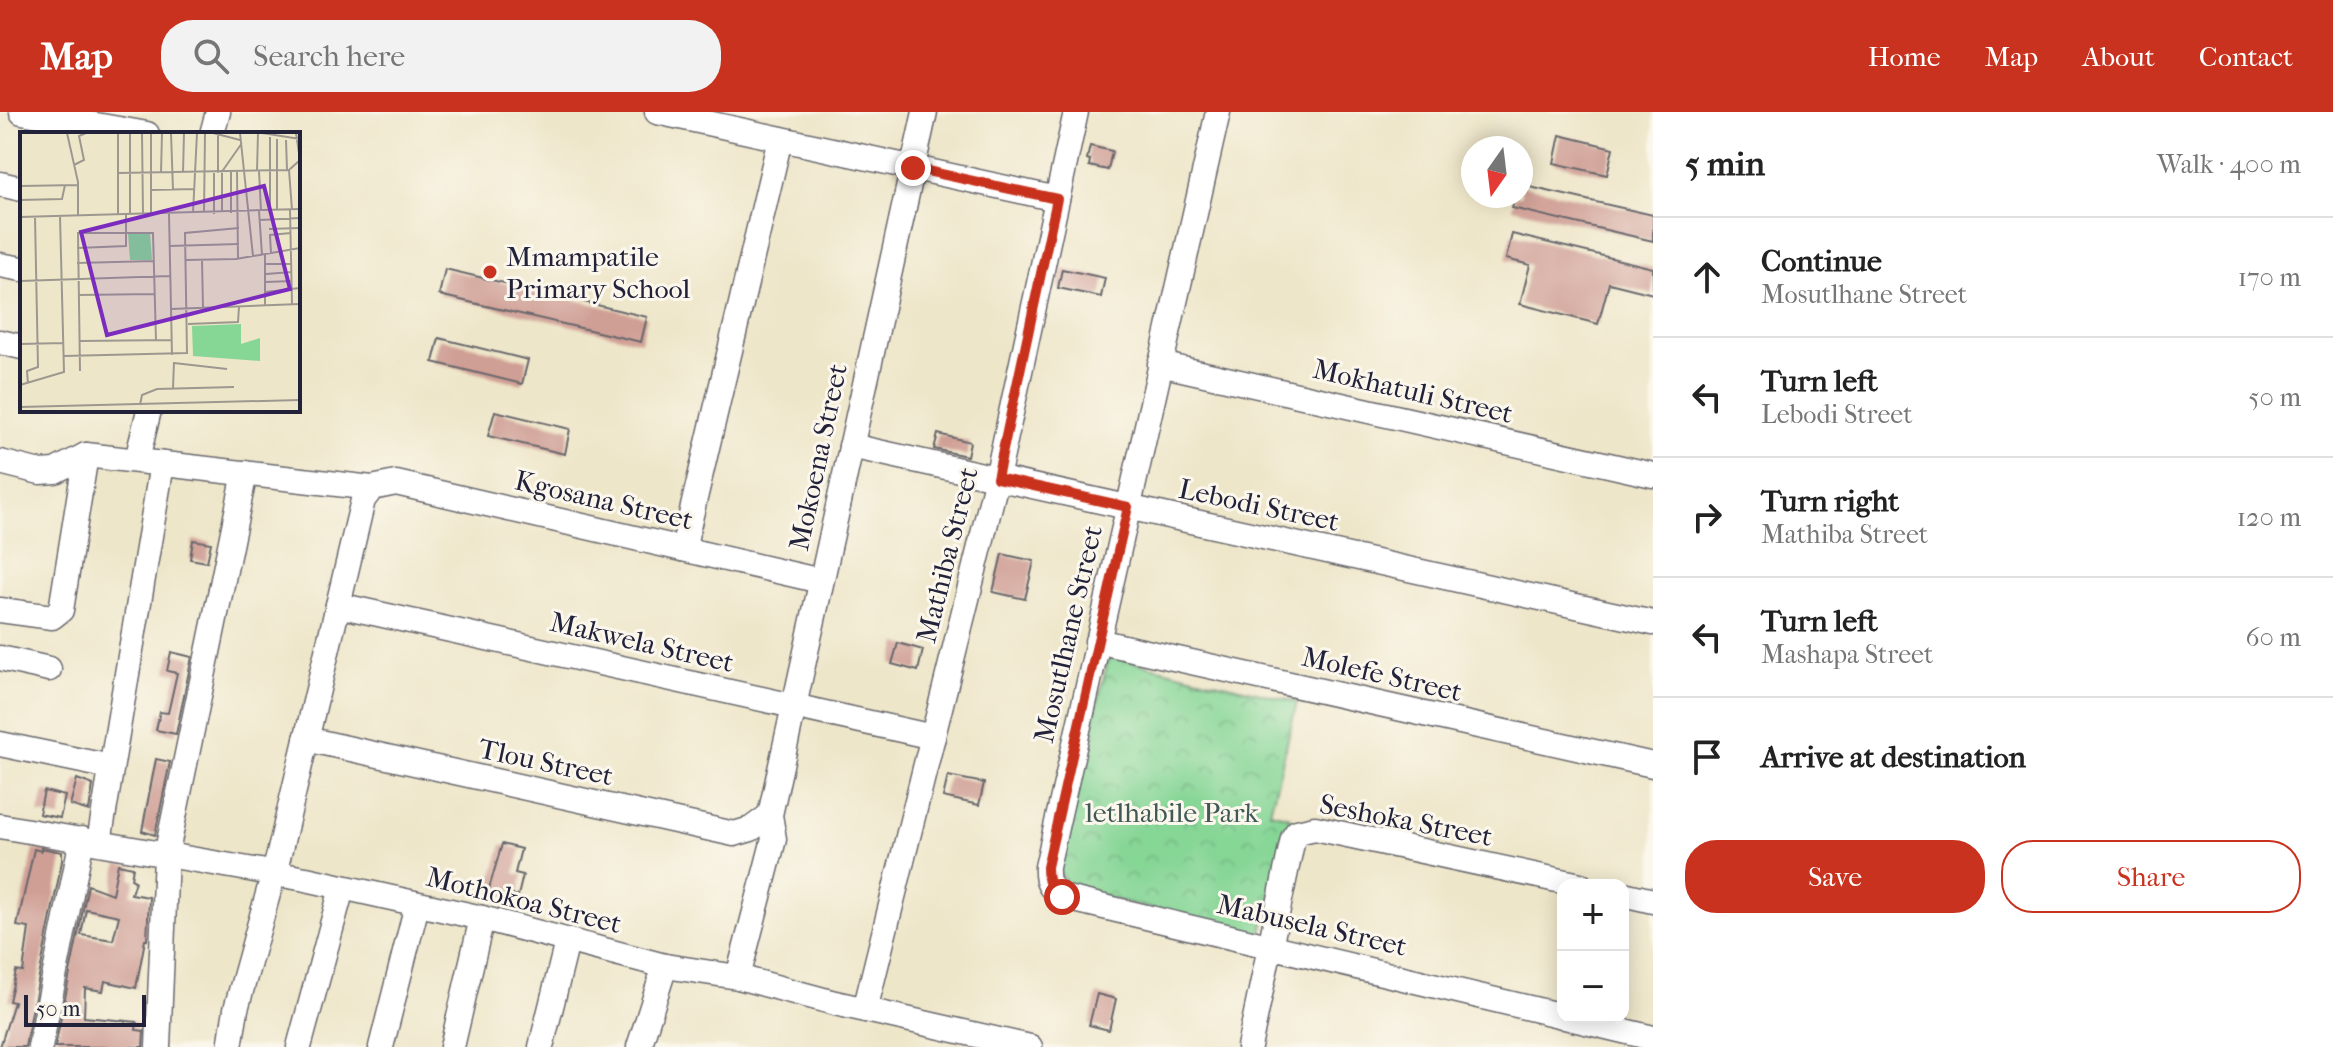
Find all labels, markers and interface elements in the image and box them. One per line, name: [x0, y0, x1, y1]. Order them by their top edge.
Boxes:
search box: [161, 20, 721, 92]
text: Map: [40, 34, 113, 79]
icon: search: [189, 34, 233, 78]
text: Search here: [253, 39, 405, 74]
text: Home: [1868, 40, 1941, 73]
text: Map: [1985, 40, 2038, 73]
text: About: [2082, 40, 2155, 73]
text: Contact: [2199, 40, 2293, 73]
inset map: [20, 132, 300, 412]
north arrow: [1461, 136, 1533, 208]
text: 5 min: [1685, 144, 1765, 184]
text: Walk · 400 m: [2157, 149, 2301, 180]
route end: [895, 150, 931, 186]
place label: Mmampatile Primary School: [506, 240, 691, 305]
text: Continue: [1761, 244, 1882, 279]
icon: ahead: [1685, 255, 1729, 299]
text: 170 m: [2238, 262, 2301, 293]
marker: Mmampatile Primary School: [481, 263, 499, 281]
text: Mosutlhane Street: [1761, 279, 1967, 310]
street label: Mokhatuli Street: [1310, 352, 1516, 430]
street label: Mokoena Street: [782, 360, 854, 554]
text: Turn left: [1761, 364, 1878, 399]
icon: left: [1685, 375, 1729, 419]
text: 50 m: [2248, 382, 2301, 413]
text: Lebodi Street: [1761, 399, 1913, 430]
street label: Kgosana Street: [512, 463, 696, 537]
street label: Mathiba Street: [909, 464, 985, 646]
street label: Lebodi Street: [1176, 472, 1342, 538]
text: Turn right: [1761, 484, 1899, 519]
icon: right: [1685, 495, 1729, 539]
text: 120 m: [2237, 502, 2301, 533]
text: Mathiba Street: [1761, 519, 1928, 550]
street label: Mosutlhane Street: [1027, 522, 1109, 746]
text: Turn left: [1761, 604, 1878, 639]
street label: Makwela Street: [547, 605, 737, 679]
icon: left: [1685, 615, 1729, 659]
text: 60 m: [2245, 622, 2301, 653]
text: Mashapa Street: [1761, 639, 1933, 670]
street label: Molefe Street: [1299, 640, 1465, 708]
street label: Tlou Street: [476, 732, 616, 792]
icon: arrive: [1685, 735, 1729, 779]
text: Arrive at destination: [1761, 740, 2026, 775]
street label: Seshoka Street: [1317, 787, 1495, 853]
park label: letlhabile Park: [1084, 796, 1259, 829]
button: Save: [1685, 840, 1985, 913]
button: Share: [2001, 840, 2301, 913]
street label: Mothokoa Street: [423, 860, 625, 940]
route start: [1044, 879, 1080, 915]
map controls: [1557, 879, 1629, 1023]
button: +: [1557, 879, 1629, 951]
street label: Mabusela Street: [1214, 887, 1410, 963]
button: −: [1557, 951, 1629, 1023]
scale bar: [24, 991, 146, 1027]
text: 50 m: [36, 996, 81, 1022]

